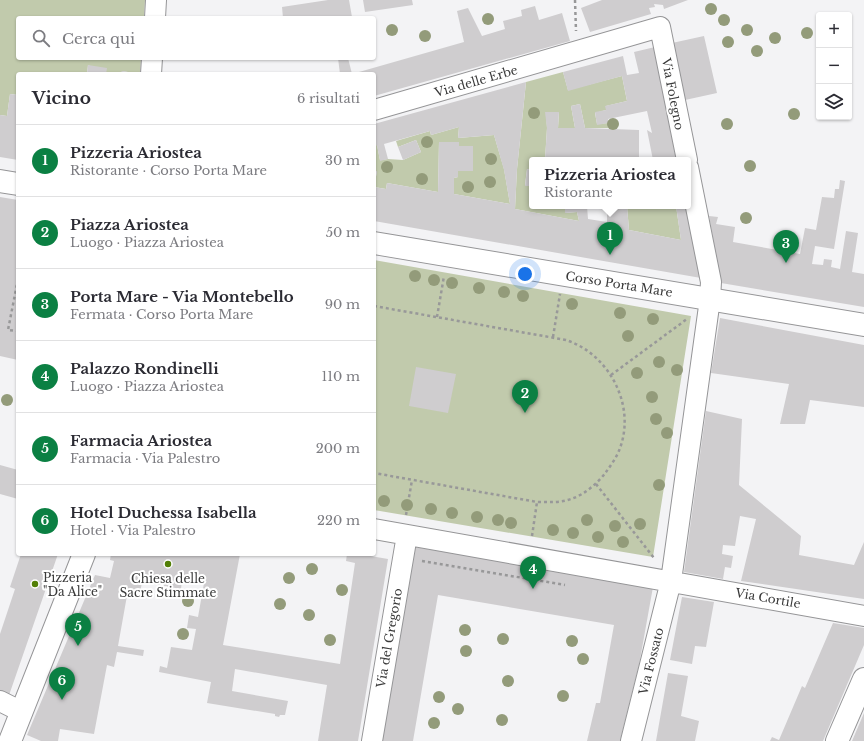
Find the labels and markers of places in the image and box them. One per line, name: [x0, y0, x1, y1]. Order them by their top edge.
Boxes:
pin: 1: [597, 222, 623, 255]
pin: 3: [773, 230, 799, 263]
pin: 2: [512, 380, 538, 413]
pin: 4: [520, 556, 546, 589]
marker: Chiesa delle Sacre Stimmate: [163, 559, 173, 569]
place label: Pizzeria "Da Alice": [43, 570, 102, 599]
place label: Chiesa delle Sacre Stimmate: [120, 571, 217, 600]
marker: Pizzeria "Da Alice": [30, 579, 40, 589]
pin: 5: [65, 613, 91, 646]
pin: 6: [49, 667, 75, 700]

